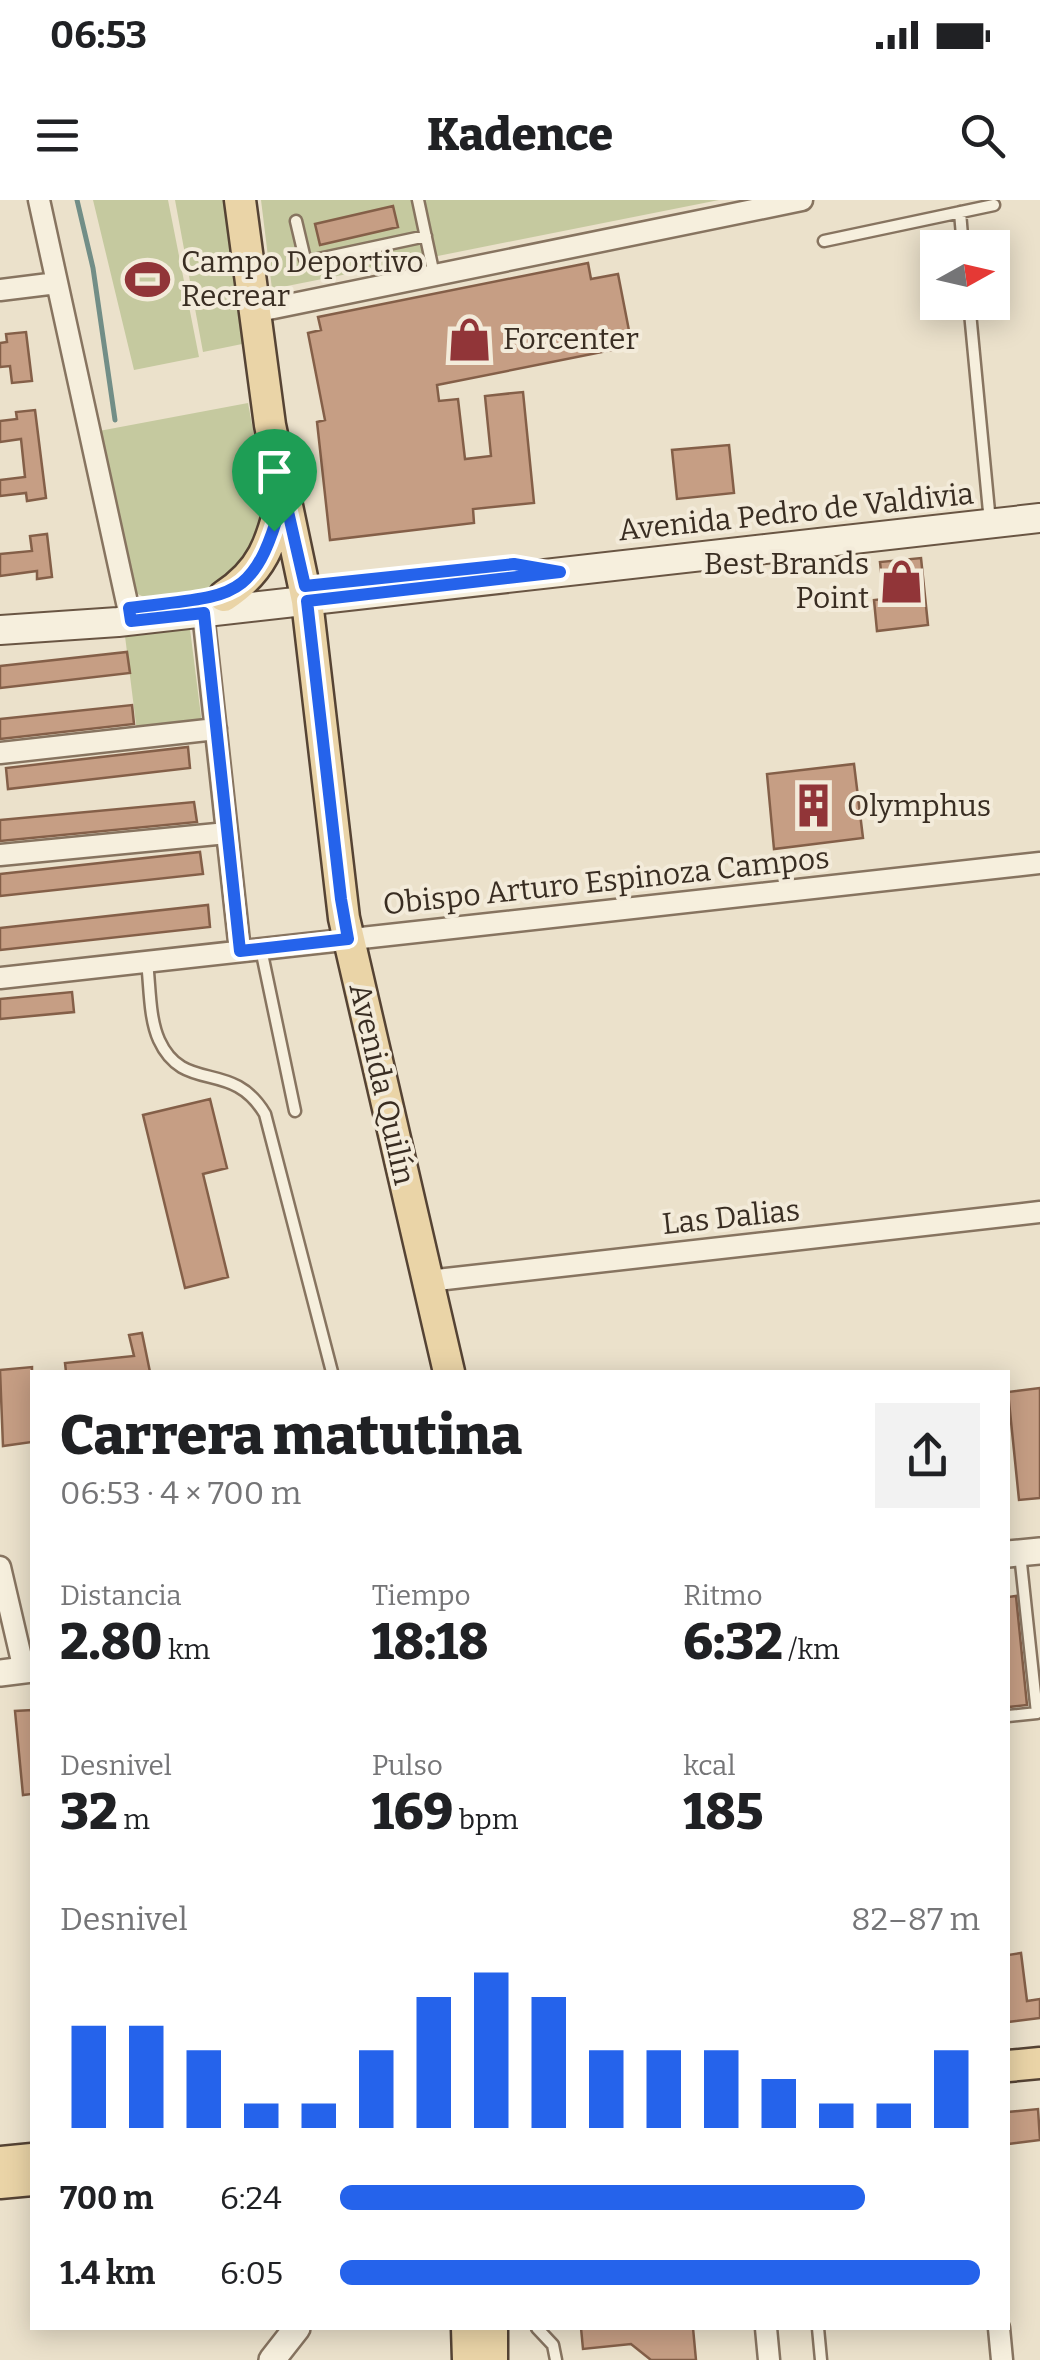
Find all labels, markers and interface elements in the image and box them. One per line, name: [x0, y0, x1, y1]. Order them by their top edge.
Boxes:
text: 06:53: [50, 12, 147, 58]
icon: menu: [30, 108, 85, 163]
text: Kadence: [427, 108, 613, 162]
icon: search: [955, 108, 1010, 163]
north arrow: [920, 230, 1010, 320]
map controls: [920, 230, 1010, 320]
place label: Campo Deportivo Recrear: [181, 244, 424, 314]
sports icon: Campo Deportivo Recrear: [124, 255, 172, 303]
shop icon: Forcenter: [446, 315, 494, 363]
place label: Forcenter: [503, 321, 639, 357]
pin: [232, 429, 317, 532]
icon: arrive: [247, 444, 302, 499]
street label: Avenida Pedro de Valdivia: [617, 475, 975, 549]
place label: Best Brands Point: [704, 546, 869, 616]
shop icon: Best Brands Point: [878, 557, 926, 605]
building icon: Olymphus: [790, 782, 838, 830]
place label: Olymphus: [847, 788, 991, 824]
street label: Obispo Arturo Espinoza Campos: [381, 840, 831, 922]
street label: Avenida Quilín: [341, 980, 423, 1188]
street label: Las Dalias: [660, 1192, 802, 1242]
text: Carrera matutina: [60, 1403, 522, 1469]
button: share: [875, 1403, 980, 1508]
text: 06:53 · 4 × 700 m: [60, 1474, 301, 1512]
text: Distancia: [60, 1579, 182, 1612]
text: Tiempo: [372, 1579, 471, 1612]
text: Ritmo: [683, 1579, 763, 1612]
text: 2.80: [60, 1612, 162, 1672]
text: 18:18: [372, 1612, 488, 1672]
text: 6:32: [683, 1612, 783, 1672]
text: km: [162, 1633, 210, 1666]
text: /km: [783, 1633, 840, 1666]
text: Desnivel: [60, 1749, 172, 1782]
text: Pulso: [372, 1749, 443, 1782]
text: kcal: [683, 1749, 735, 1782]
text: 32: [60, 1782, 118, 1842]
text: 169: [372, 1782, 453, 1842]
text: 185: [683, 1782, 763, 1842]
text: m: [118, 1803, 150, 1836]
text: bpm: [453, 1803, 518, 1836]
text: Desnivel: [60, 1900, 188, 1938]
text: 82–87 m: [851, 1900, 980, 1938]
text: 700 m: [60, 2179, 154, 2217]
text: 6:24: [220, 2179, 282, 2217]
text: 1.4 km: [60, 2254, 155, 2292]
text: 6:05: [220, 2254, 283, 2292]

